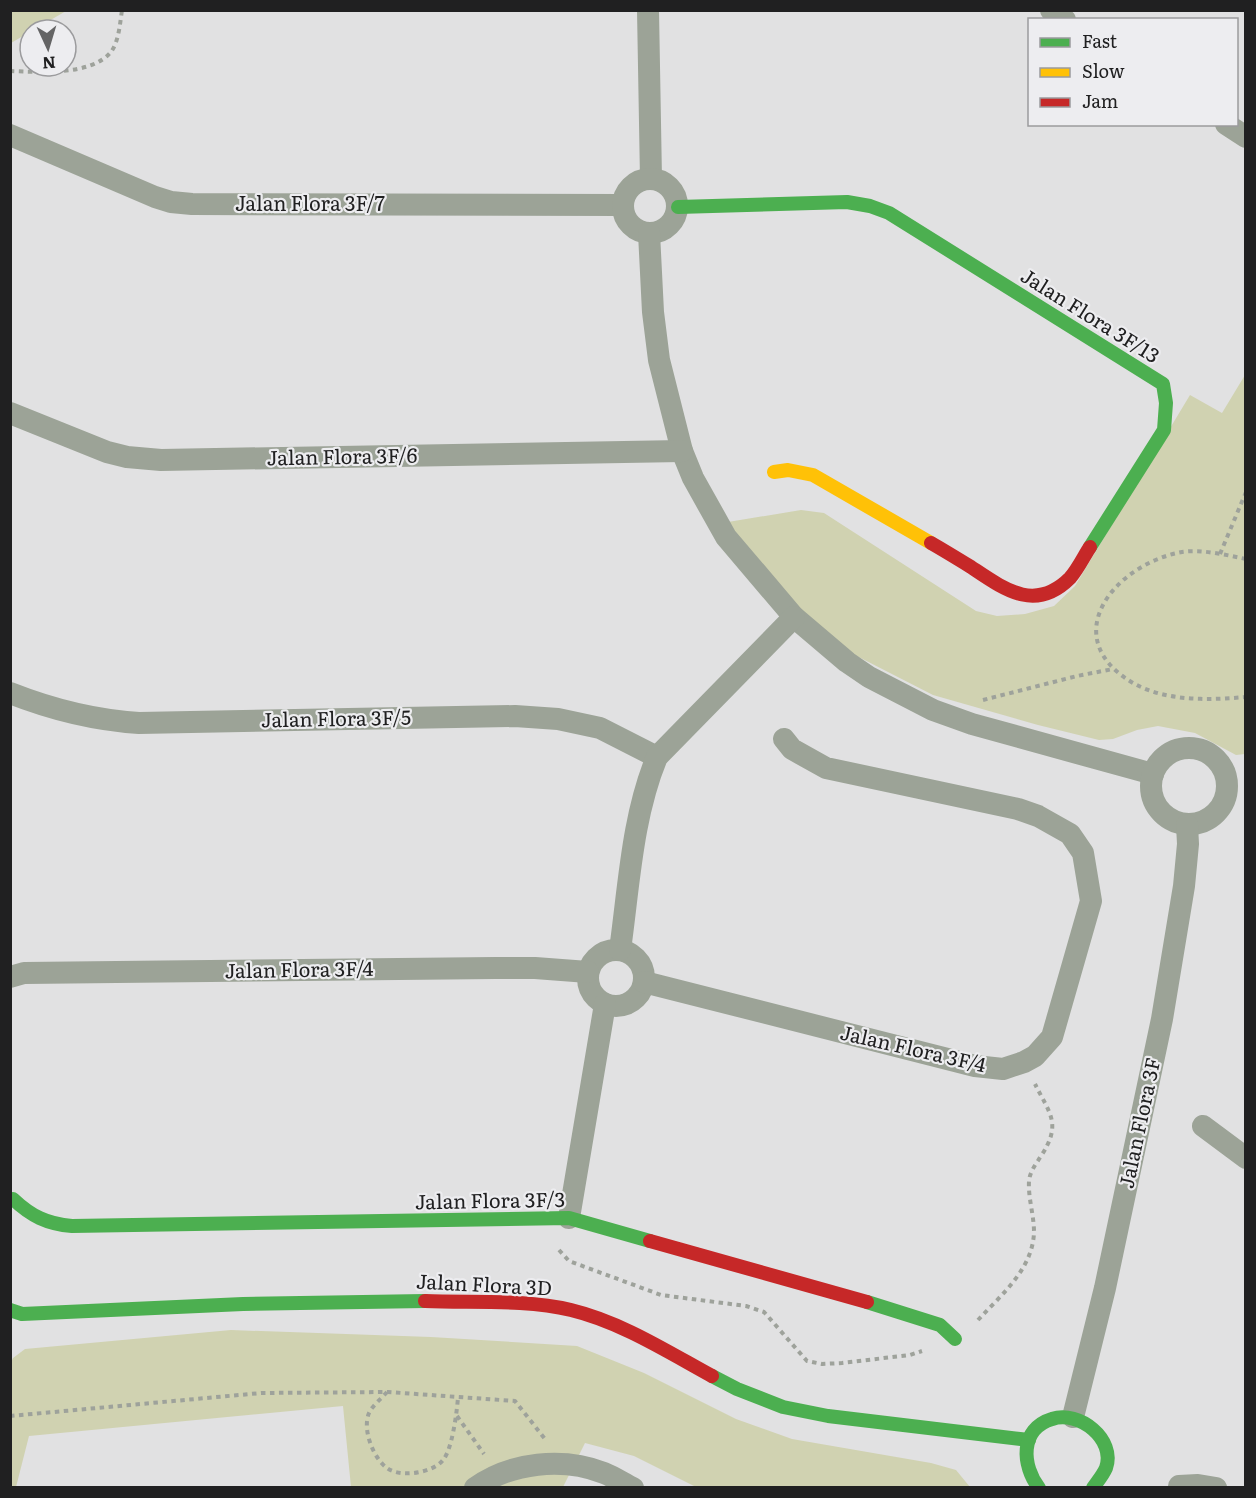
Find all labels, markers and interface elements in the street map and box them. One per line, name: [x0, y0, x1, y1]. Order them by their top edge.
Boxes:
north arrow: [18, 18, 78, 78]
legend: [1028, 18, 1238, 126]
text: Fast: [1082, 27, 1118, 54]
text: N: [42, 52, 57, 76]
text: Slow: [1082, 57, 1125, 84]
text: Jam: [1082, 87, 1118, 114]
street label: Jalan Flora 3F/7: [235, 187, 385, 217]
street label: Jalan Flora 3F/13: [1016, 259, 1166, 369]
street label: Jalan Flora 3F/6: [266, 439, 418, 471]
street label: Jalan Flora 3F/5: [261, 701, 411, 733]
street label: Jalan Flora 3F/4: [224, 952, 374, 984]
street label: Jalan Flora 3F/4: [838, 1016, 989, 1078]
street label: Jalan Flora 3F: [1110, 1054, 1167, 1191]
street label: Jalan Flora 3F/3: [415, 1183, 565, 1215]
street label: Jalan Flora 3D: [415, 1264, 553, 1302]

